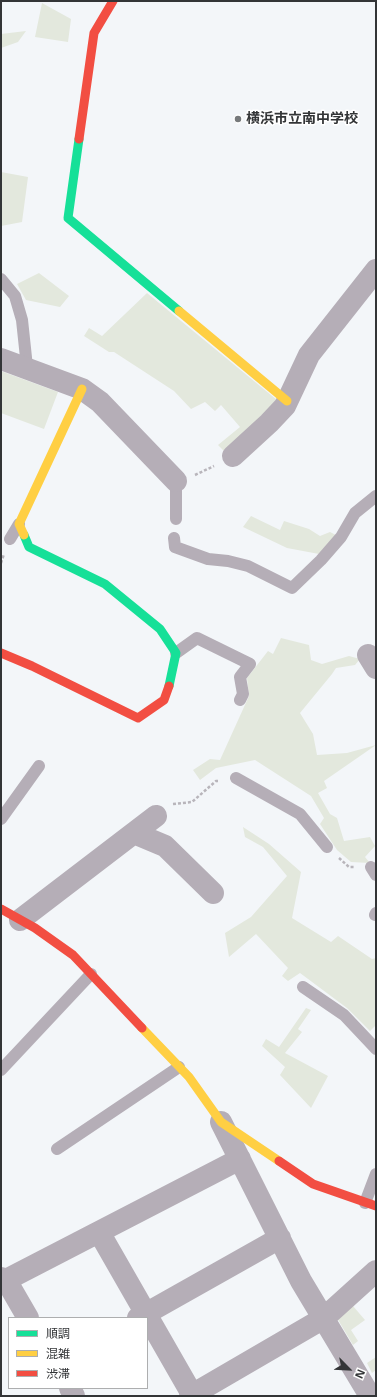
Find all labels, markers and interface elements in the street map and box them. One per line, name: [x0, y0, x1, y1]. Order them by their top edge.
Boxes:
place label: 横浜市立南中学校: [246, 111, 358, 127]
marker: 横浜市立南中学校: [233, 114, 243, 124]
legend: [8, 1317, 148, 1389]
text: 順調: [46, 1325, 70, 1342]
text: 混雑: [46, 1345, 70, 1362]
north arrow: [329, 1349, 369, 1389]
text: 渋滞: [46, 1365, 70, 1382]
text: N: [352, 1367, 369, 1381]

